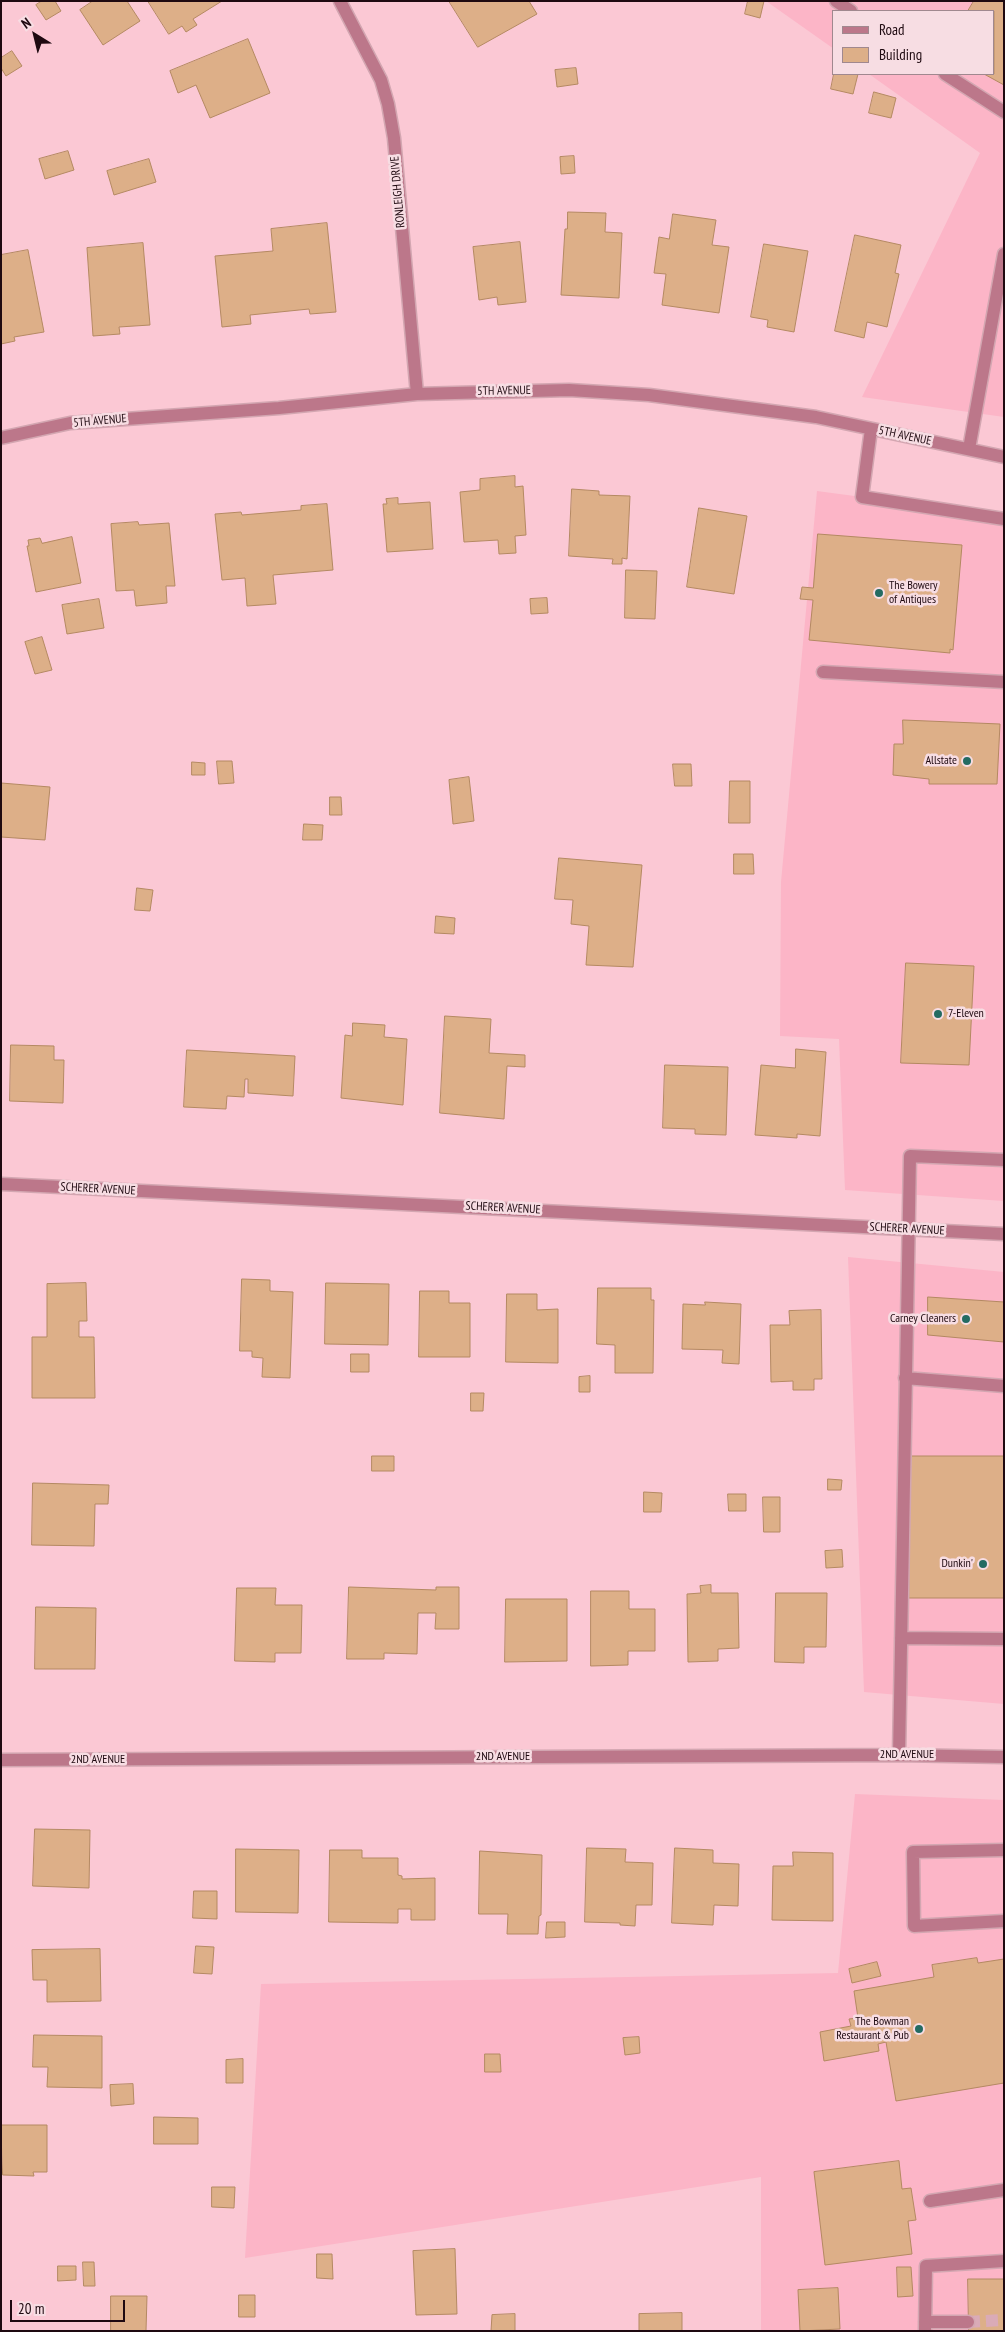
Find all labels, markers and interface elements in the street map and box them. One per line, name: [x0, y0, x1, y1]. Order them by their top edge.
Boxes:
north arrow: [10, 10, 60, 60]
legend: [832, 10, 995, 75]
text: N: [18, 13, 35, 32]
text: Road: [879, 20, 905, 39]
text: Building: [879, 45, 922, 64]
street label: RONLEIGH DRIVE: [388, 156, 408, 228]
street label: 5TH AVENUE: [477, 383, 531, 399]
street label: 5TH AVENUE: [73, 411, 127, 431]
street label: 5TH AVENUE: [877, 423, 933, 449]
place label: The Bowery of Antiques: [889, 579, 938, 607]
marker: The Bowery of Antiques: [873, 587, 885, 599]
place label: Allstate: [925, 754, 957, 768]
marker: Allstate: [961, 755, 973, 767]
place label: 7-Eleven: [948, 1007, 984, 1021]
marker: 7-Eleven: [932, 1008, 944, 1020]
street label: SCHERER AVENUE: [60, 1180, 136, 1198]
street label: SCHERER AVENUE: [465, 1199, 541, 1217]
street label: SCHERER AVENUE: [869, 1220, 945, 1238]
place label: Carney Cleaners: [890, 1312, 956, 1326]
marker: Carney Cleaners: [960, 1313, 972, 1325]
place label: Dunkin': [942, 1557, 973, 1571]
marker: Dunkin': [977, 1558, 989, 1570]
street label: 2ND AVENUE: [880, 1748, 934, 1762]
street label: 2ND AVENUE: [476, 1750, 530, 1764]
street label: 2ND AVENUE: [71, 1753, 125, 1767]
place label: The Bowman Restaurant & Pub: [836, 2015, 909, 2043]
marker: The Bowman Restaurant & Pub: [913, 2023, 925, 2035]
scale bar: [12, 2290, 128, 2322]
text: 20 m: [18, 2299, 44, 2318]

